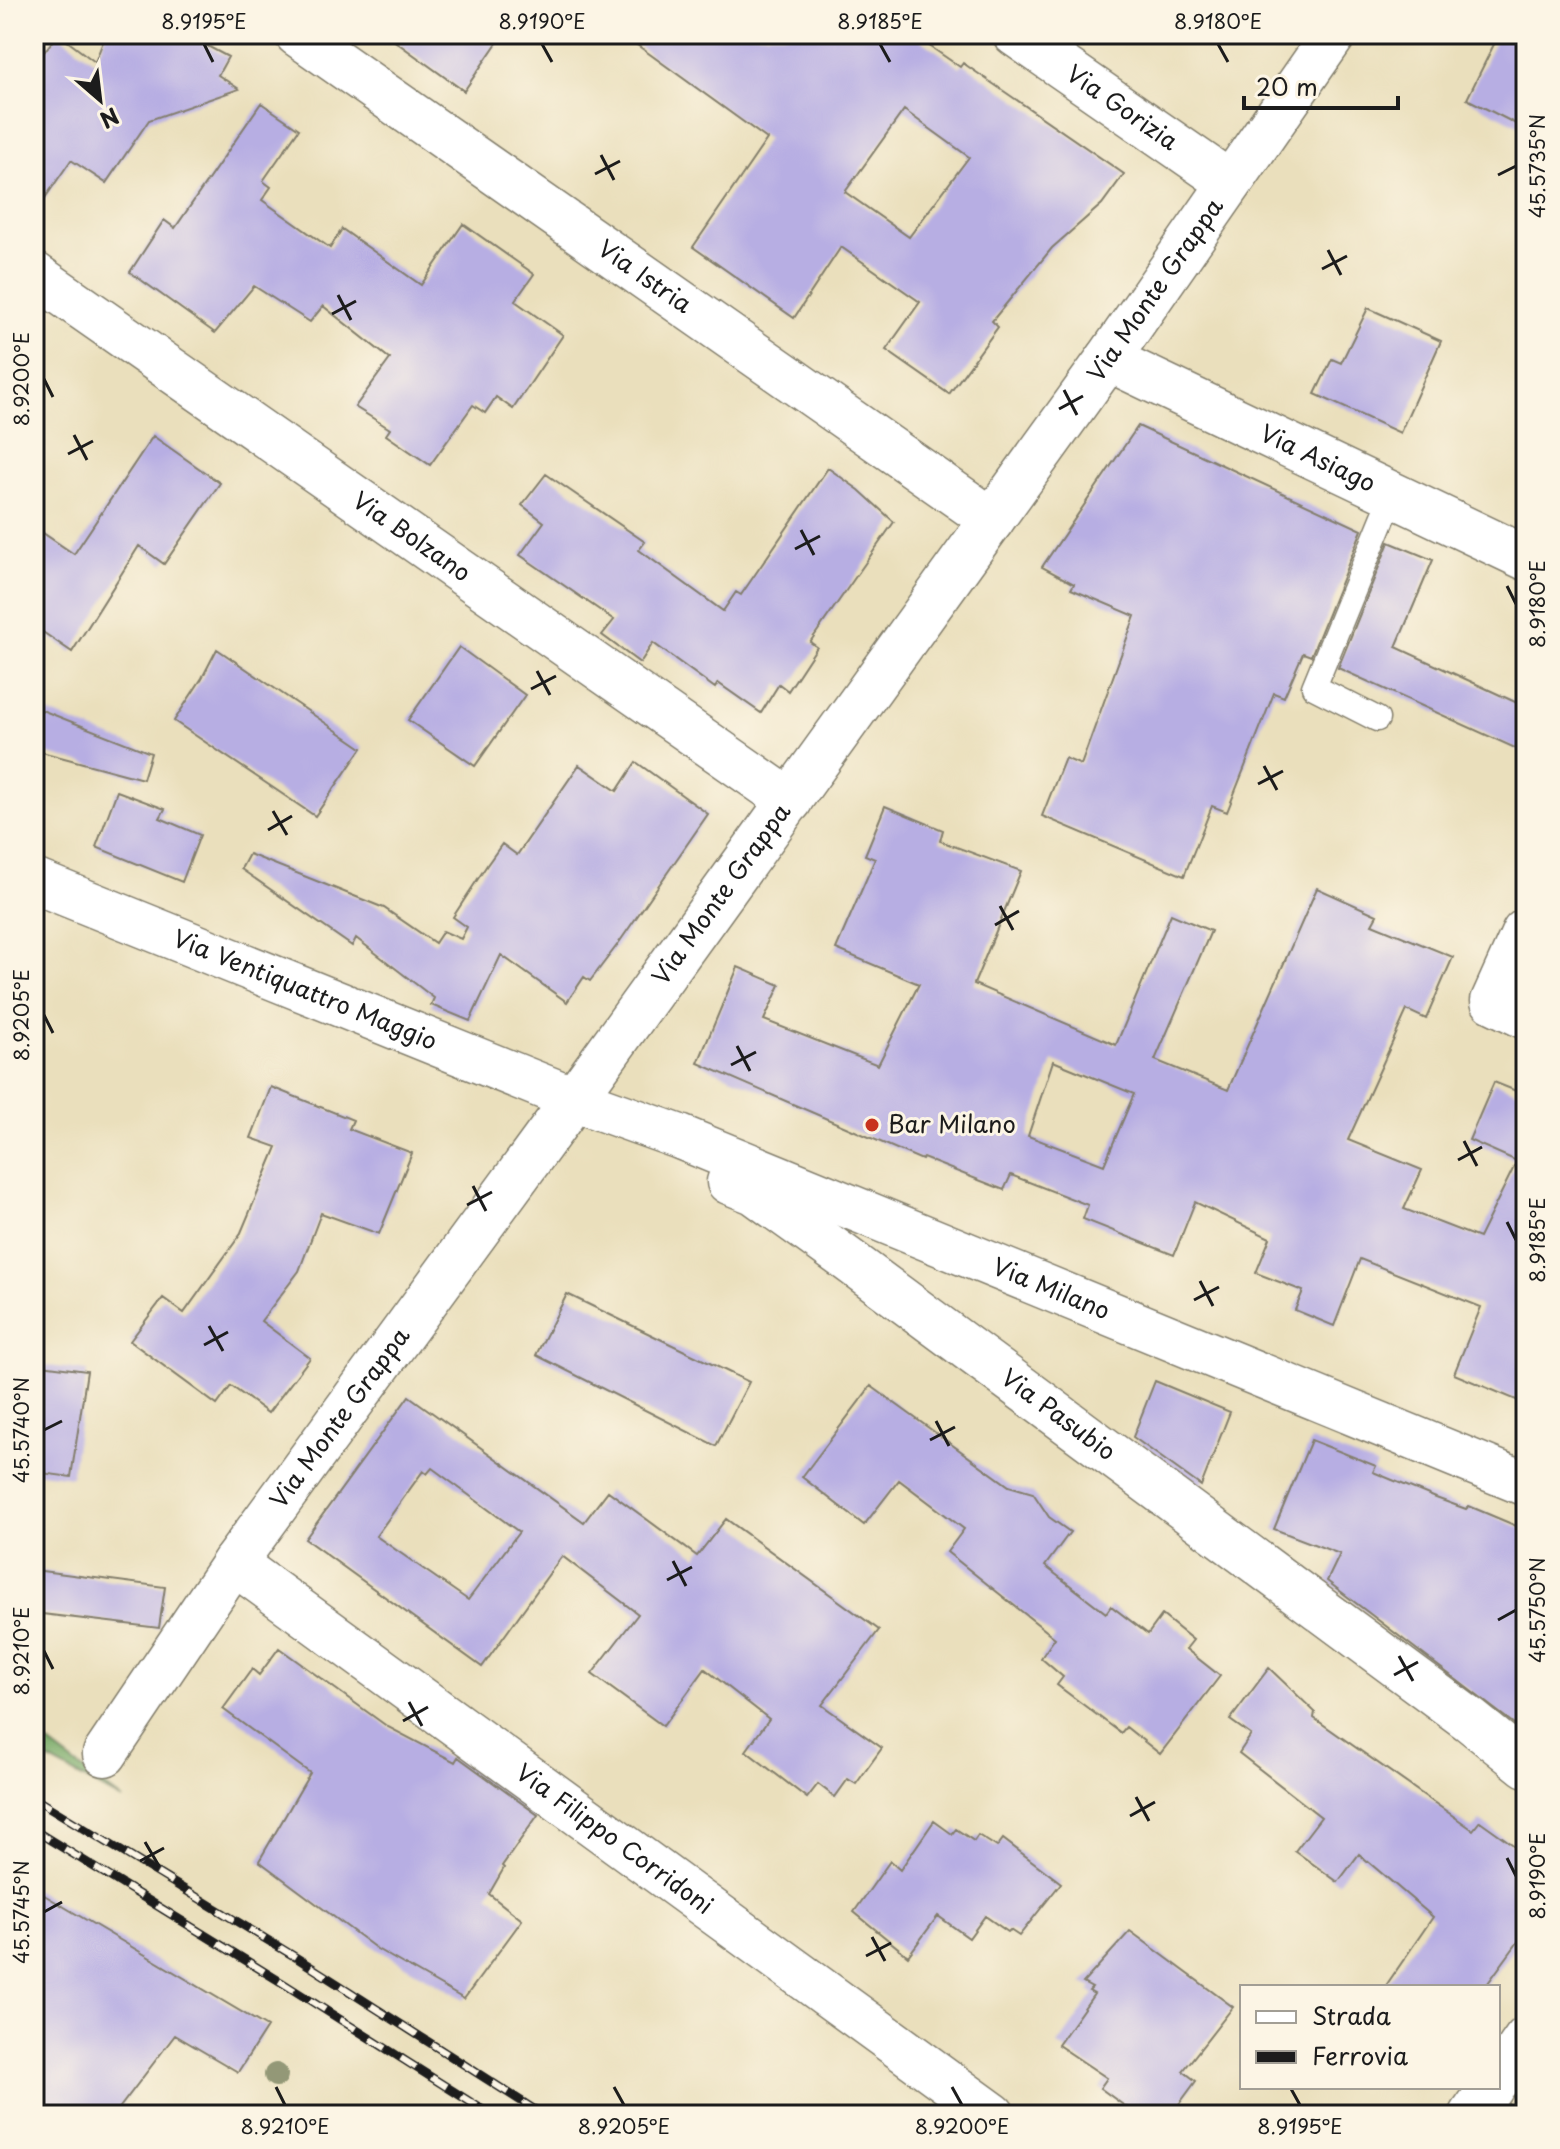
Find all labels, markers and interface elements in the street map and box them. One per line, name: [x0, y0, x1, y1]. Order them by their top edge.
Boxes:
text: 8.9195°E: [161, 6, 247, 36]
text: 8.9190°E: [498, 6, 586, 36]
text: 8.9185°E: [837, 6, 923, 36]
text: 8.9180°E: [1174, 6, 1262, 36]
street label: Via Gorizia: [1060, 55, 1186, 158]
north arrow: [60, 60, 140, 140]
scale bar: [1244, 60, 1398, 110]
text: 20 m: [1256, 68, 1318, 104]
text: N: [95, 100, 126, 138]
text: 45.5735°N: [1522, 114, 1552, 218]
street label: Via Monte Grappa: [1077, 189, 1231, 388]
street label: Via Istria: [591, 230, 701, 321]
text: 8.9200°E: [6, 332, 36, 426]
street label: Via Asiago: [1254, 414, 1382, 500]
street label: Via Bolzano: [346, 481, 479, 589]
text: 8.9180°E: [1522, 560, 1552, 648]
street label: Via Monte Grappa: [642, 794, 798, 992]
street label: Via Ventiquattro Maggio: [168, 919, 443, 1058]
text: 8.9205°E: [6, 969, 36, 1061]
place label: Bar Milano: [888, 1105, 1016, 1141]
marker: Bar Milano: [863, 1116, 881, 1134]
text: 8.9185°E: [1522, 1197, 1552, 1283]
street label: Via Milano: [988, 1247, 1116, 1328]
street label: Via Monte Grappa: [260, 1319, 417, 1515]
street label: Via Pasubio: [994, 1359, 1124, 1468]
text: 45.5740°N: [6, 1377, 36, 1483]
text: 45.5750°N: [1522, 1557, 1552, 1663]
text: 8.9210°E: [6, 1606, 36, 1696]
street label: Via Filippo Corridoni: [509, 1754, 722, 1922]
text: 8.9190°E: [1522, 1832, 1552, 1920]
text: 45.5745°N: [6, 1860, 36, 1964]
legend: [1240, 1985, 1500, 2089]
text: Strada: [1312, 1997, 1391, 2033]
text: Ferrovia: [1312, 2037, 1408, 2073]
text: 8.9210°E: [240, 2111, 330, 2141]
text: 8.9205°E: [578, 2111, 670, 2141]
text: 8.9200°E: [915, 2111, 1009, 2141]
text: 8.9195°E: [1257, 2111, 1343, 2141]

